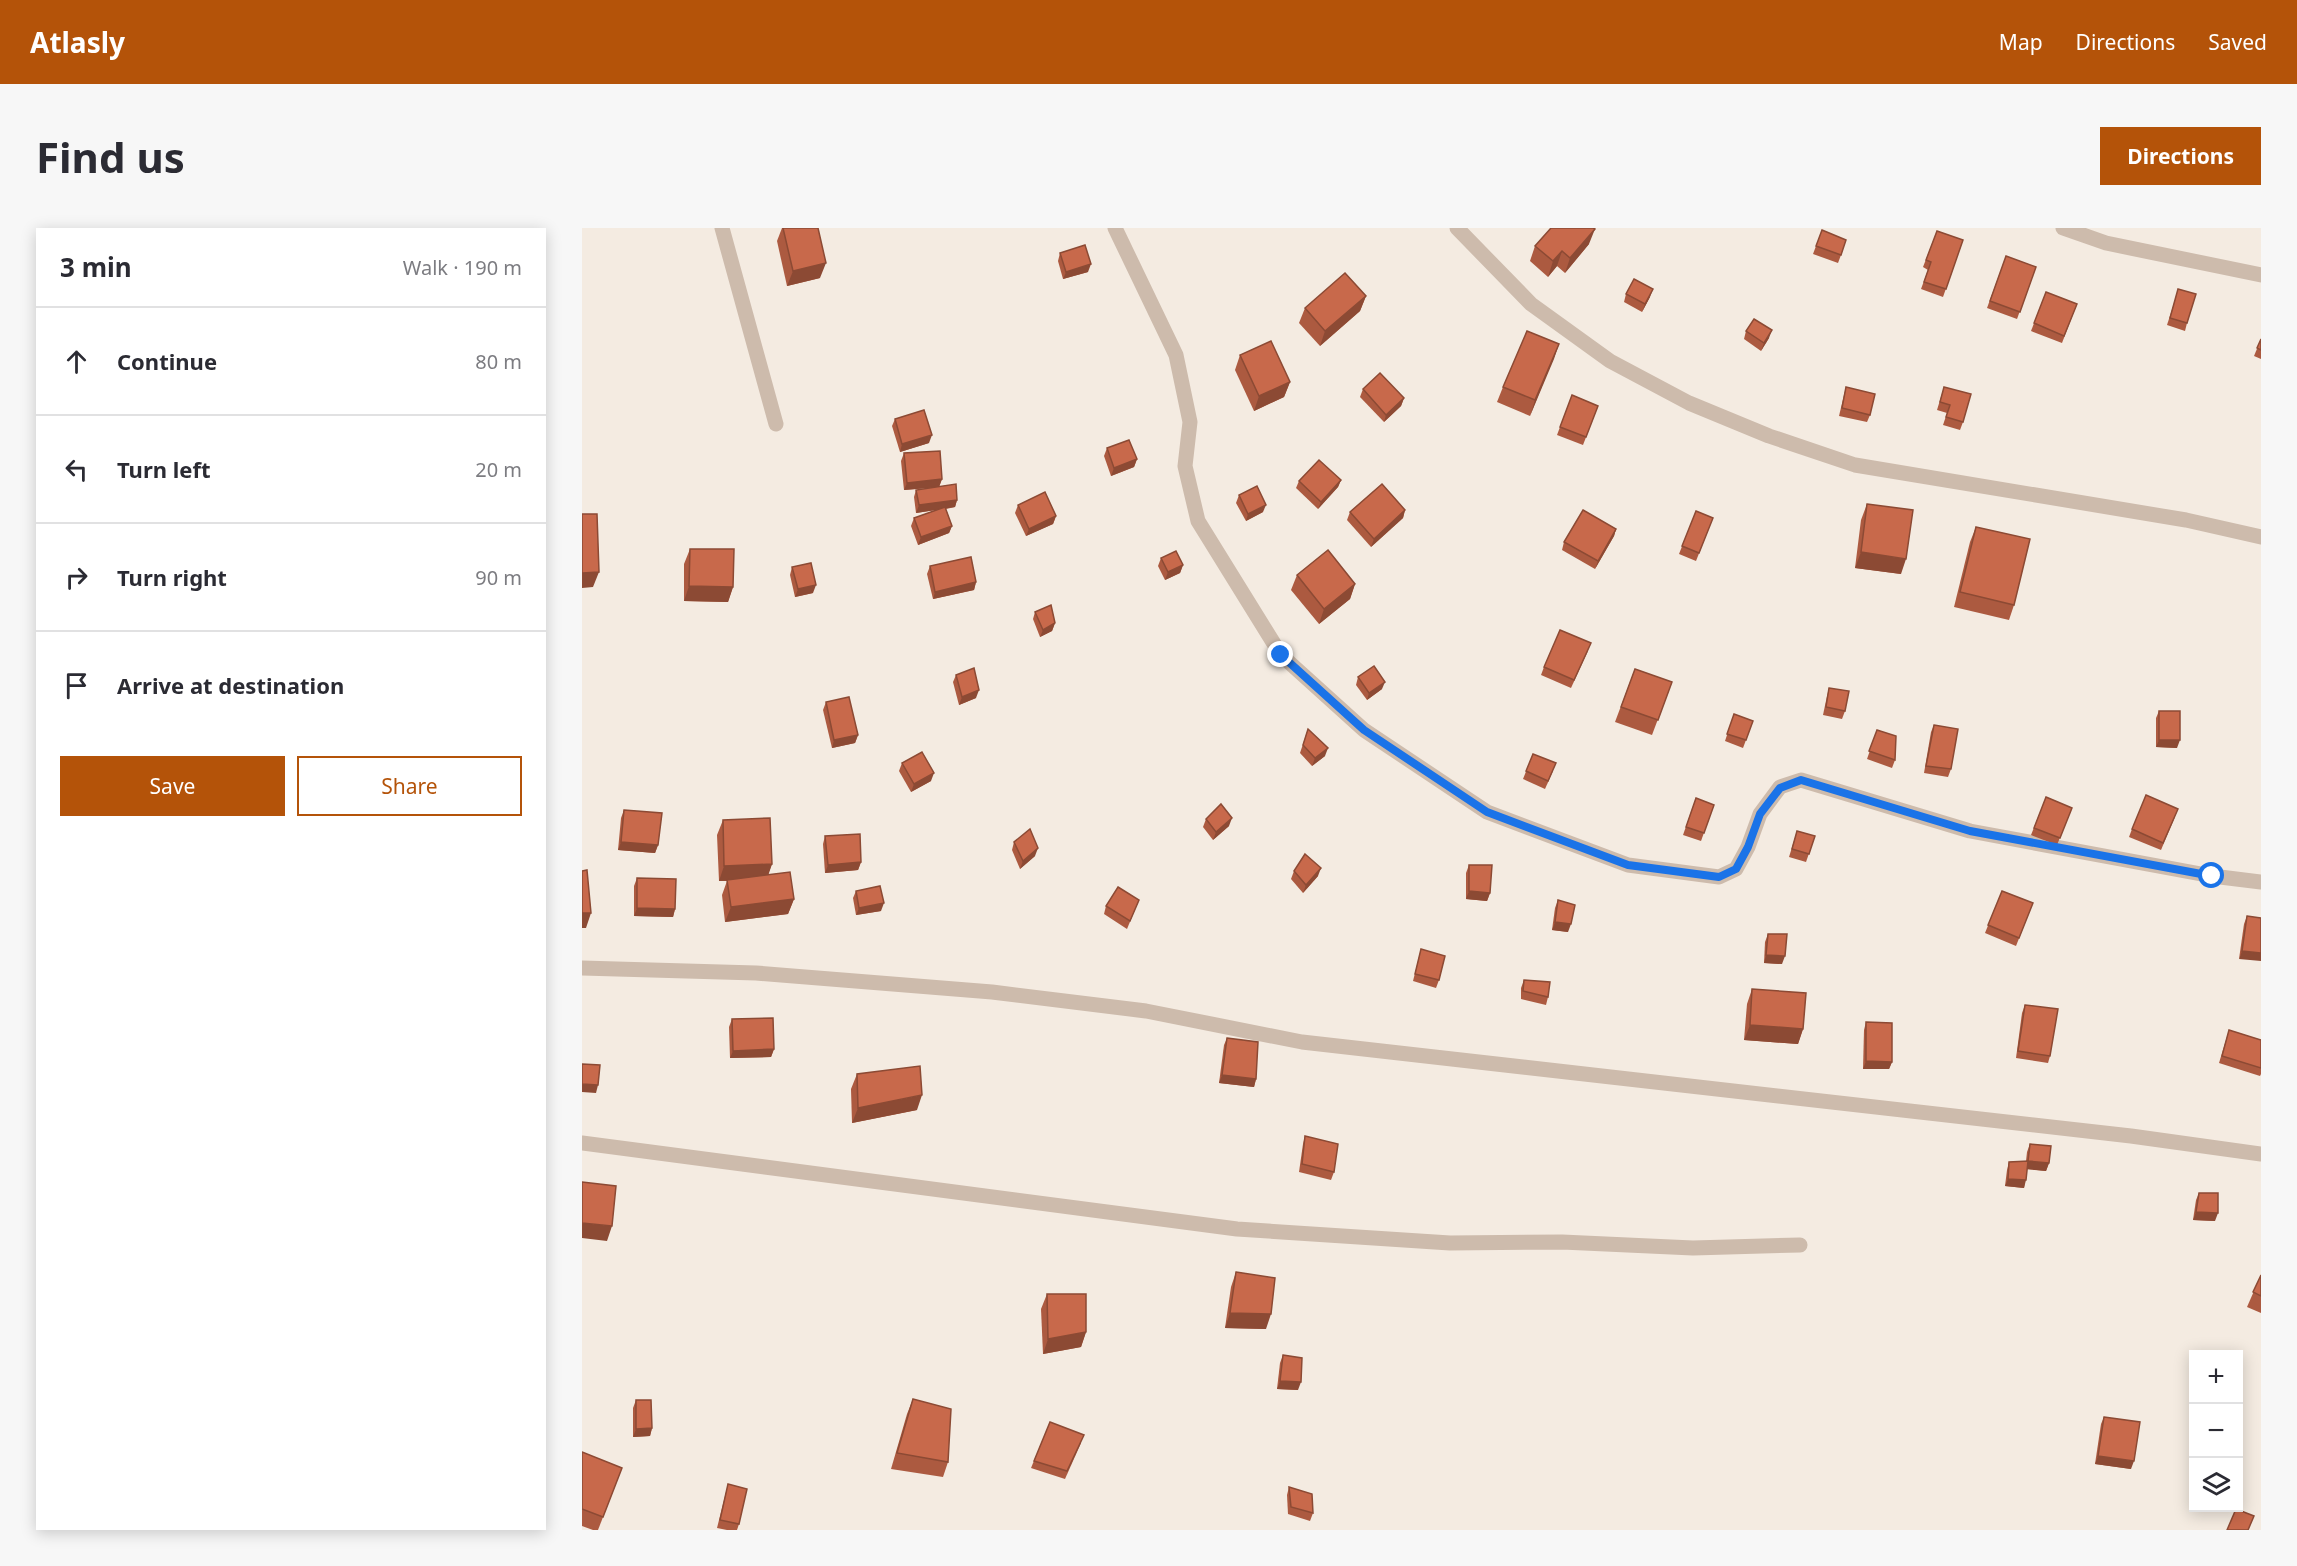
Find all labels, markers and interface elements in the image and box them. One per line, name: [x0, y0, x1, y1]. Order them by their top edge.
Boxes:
text: Atlasly: [30, 23, 125, 61]
text: Map: [1999, 28, 2043, 56]
text: Directions: [2076, 28, 2175, 56]
text: Saved: [2208, 28, 2267, 56]
button: Directions: [2100, 127, 2261, 185]
text: Find us: [36, 128, 185, 185]
text: 3 min: [60, 249, 132, 285]
text: Walk · 190 m: [403, 254, 522, 281]
icon: ahead: [60, 345, 93, 378]
text: Continue: [117, 346, 217, 376]
text: 80 m: [475, 348, 522, 375]
icon: left: [60, 453, 93, 486]
text: Turn left: [117, 454, 211, 484]
text: 20 m: [475, 456, 522, 483]
icon: right: [60, 561, 93, 594]
text: Turn right: [117, 562, 227, 592]
text: 90 m: [475, 564, 522, 591]
route end: [1267, 641, 1293, 667]
icon: arrive: [60, 669, 93, 702]
text: Arrive at destination: [117, 670, 344, 700]
button: Save: [60, 756, 285, 816]
button: Share: [297, 756, 522, 816]
route start: [2198, 862, 2224, 888]
map controls: [2189, 1350, 2243, 1512]
button: +: [2189, 1350, 2243, 1404]
button: −: [2189, 1404, 2243, 1458]
button: layers: [2189, 1458, 2243, 1512]

